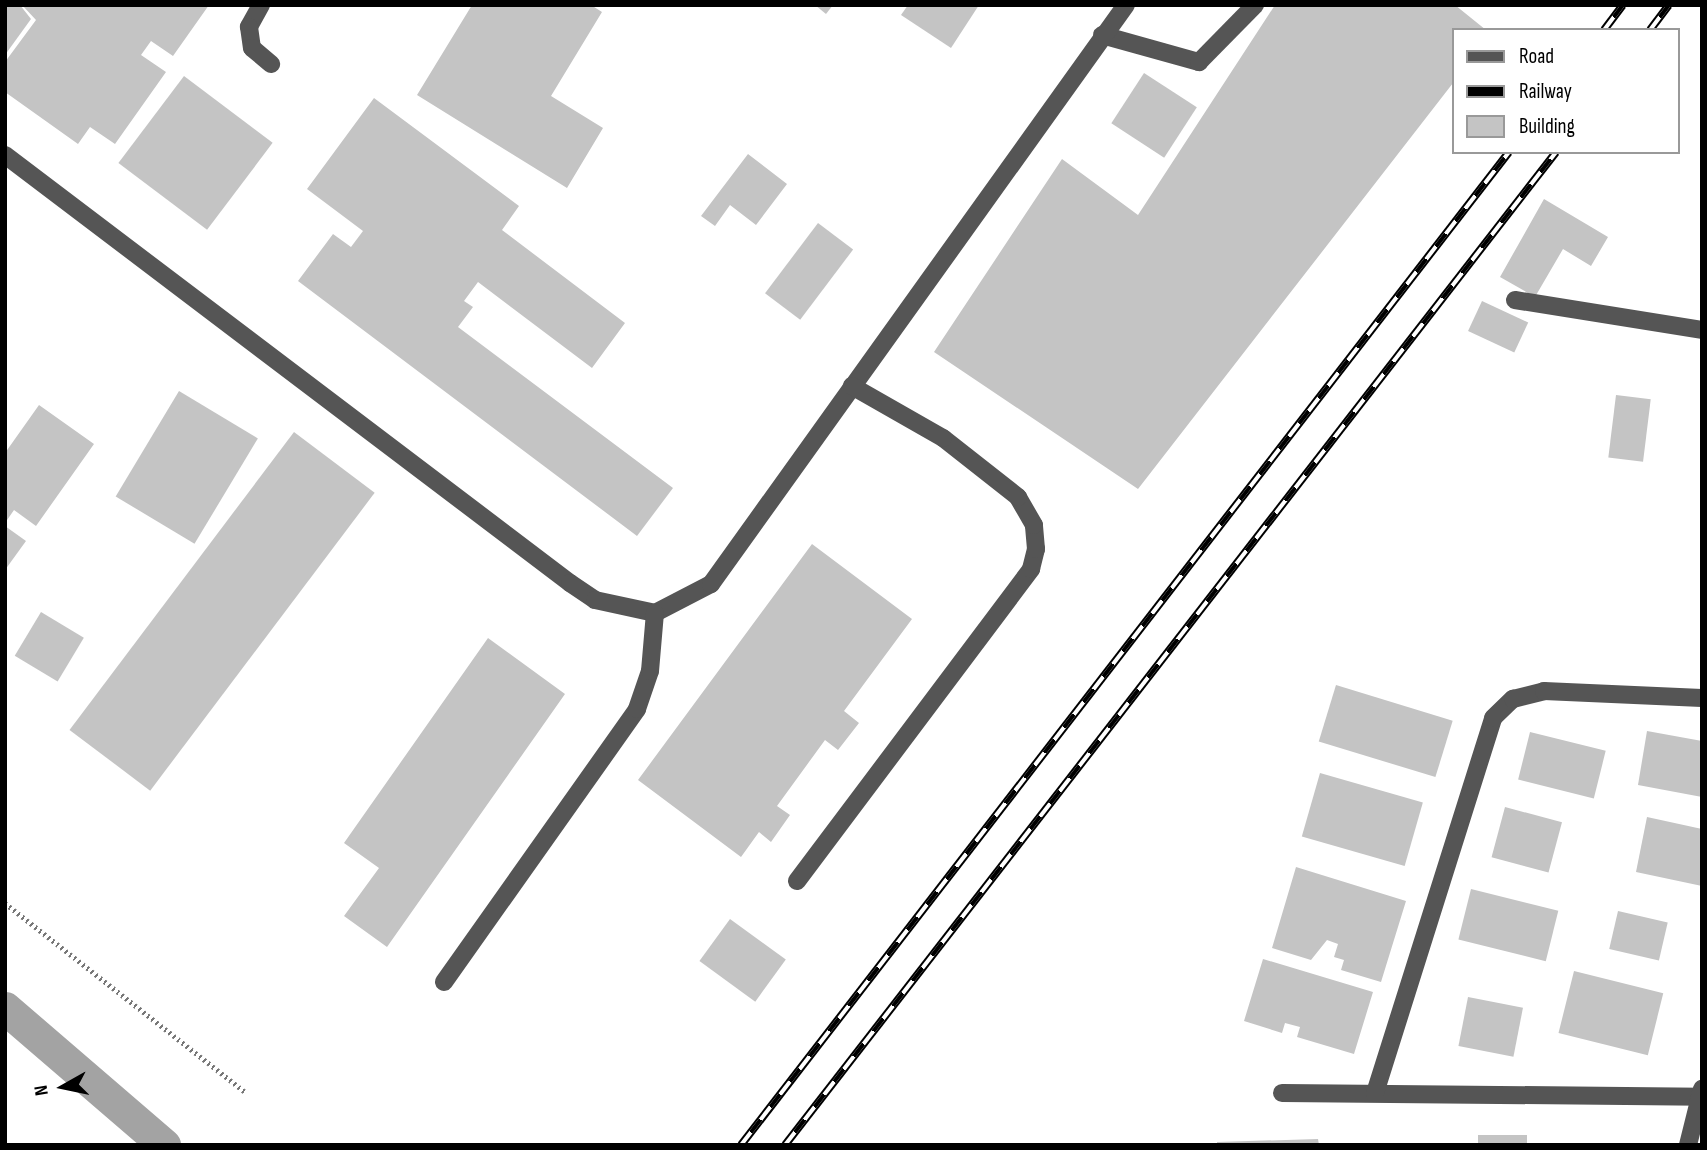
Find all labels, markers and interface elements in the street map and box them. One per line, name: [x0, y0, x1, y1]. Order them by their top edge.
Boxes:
legend: [1452, 28, 1679, 154]
text: Road: [1519, 44, 1554, 69]
text: Railway: [1519, 79, 1572, 104]
text: Building: [1519, 114, 1575, 139]
north arrow: [28, 1052, 98, 1122]
text: N: [30, 1084, 54, 1097]

